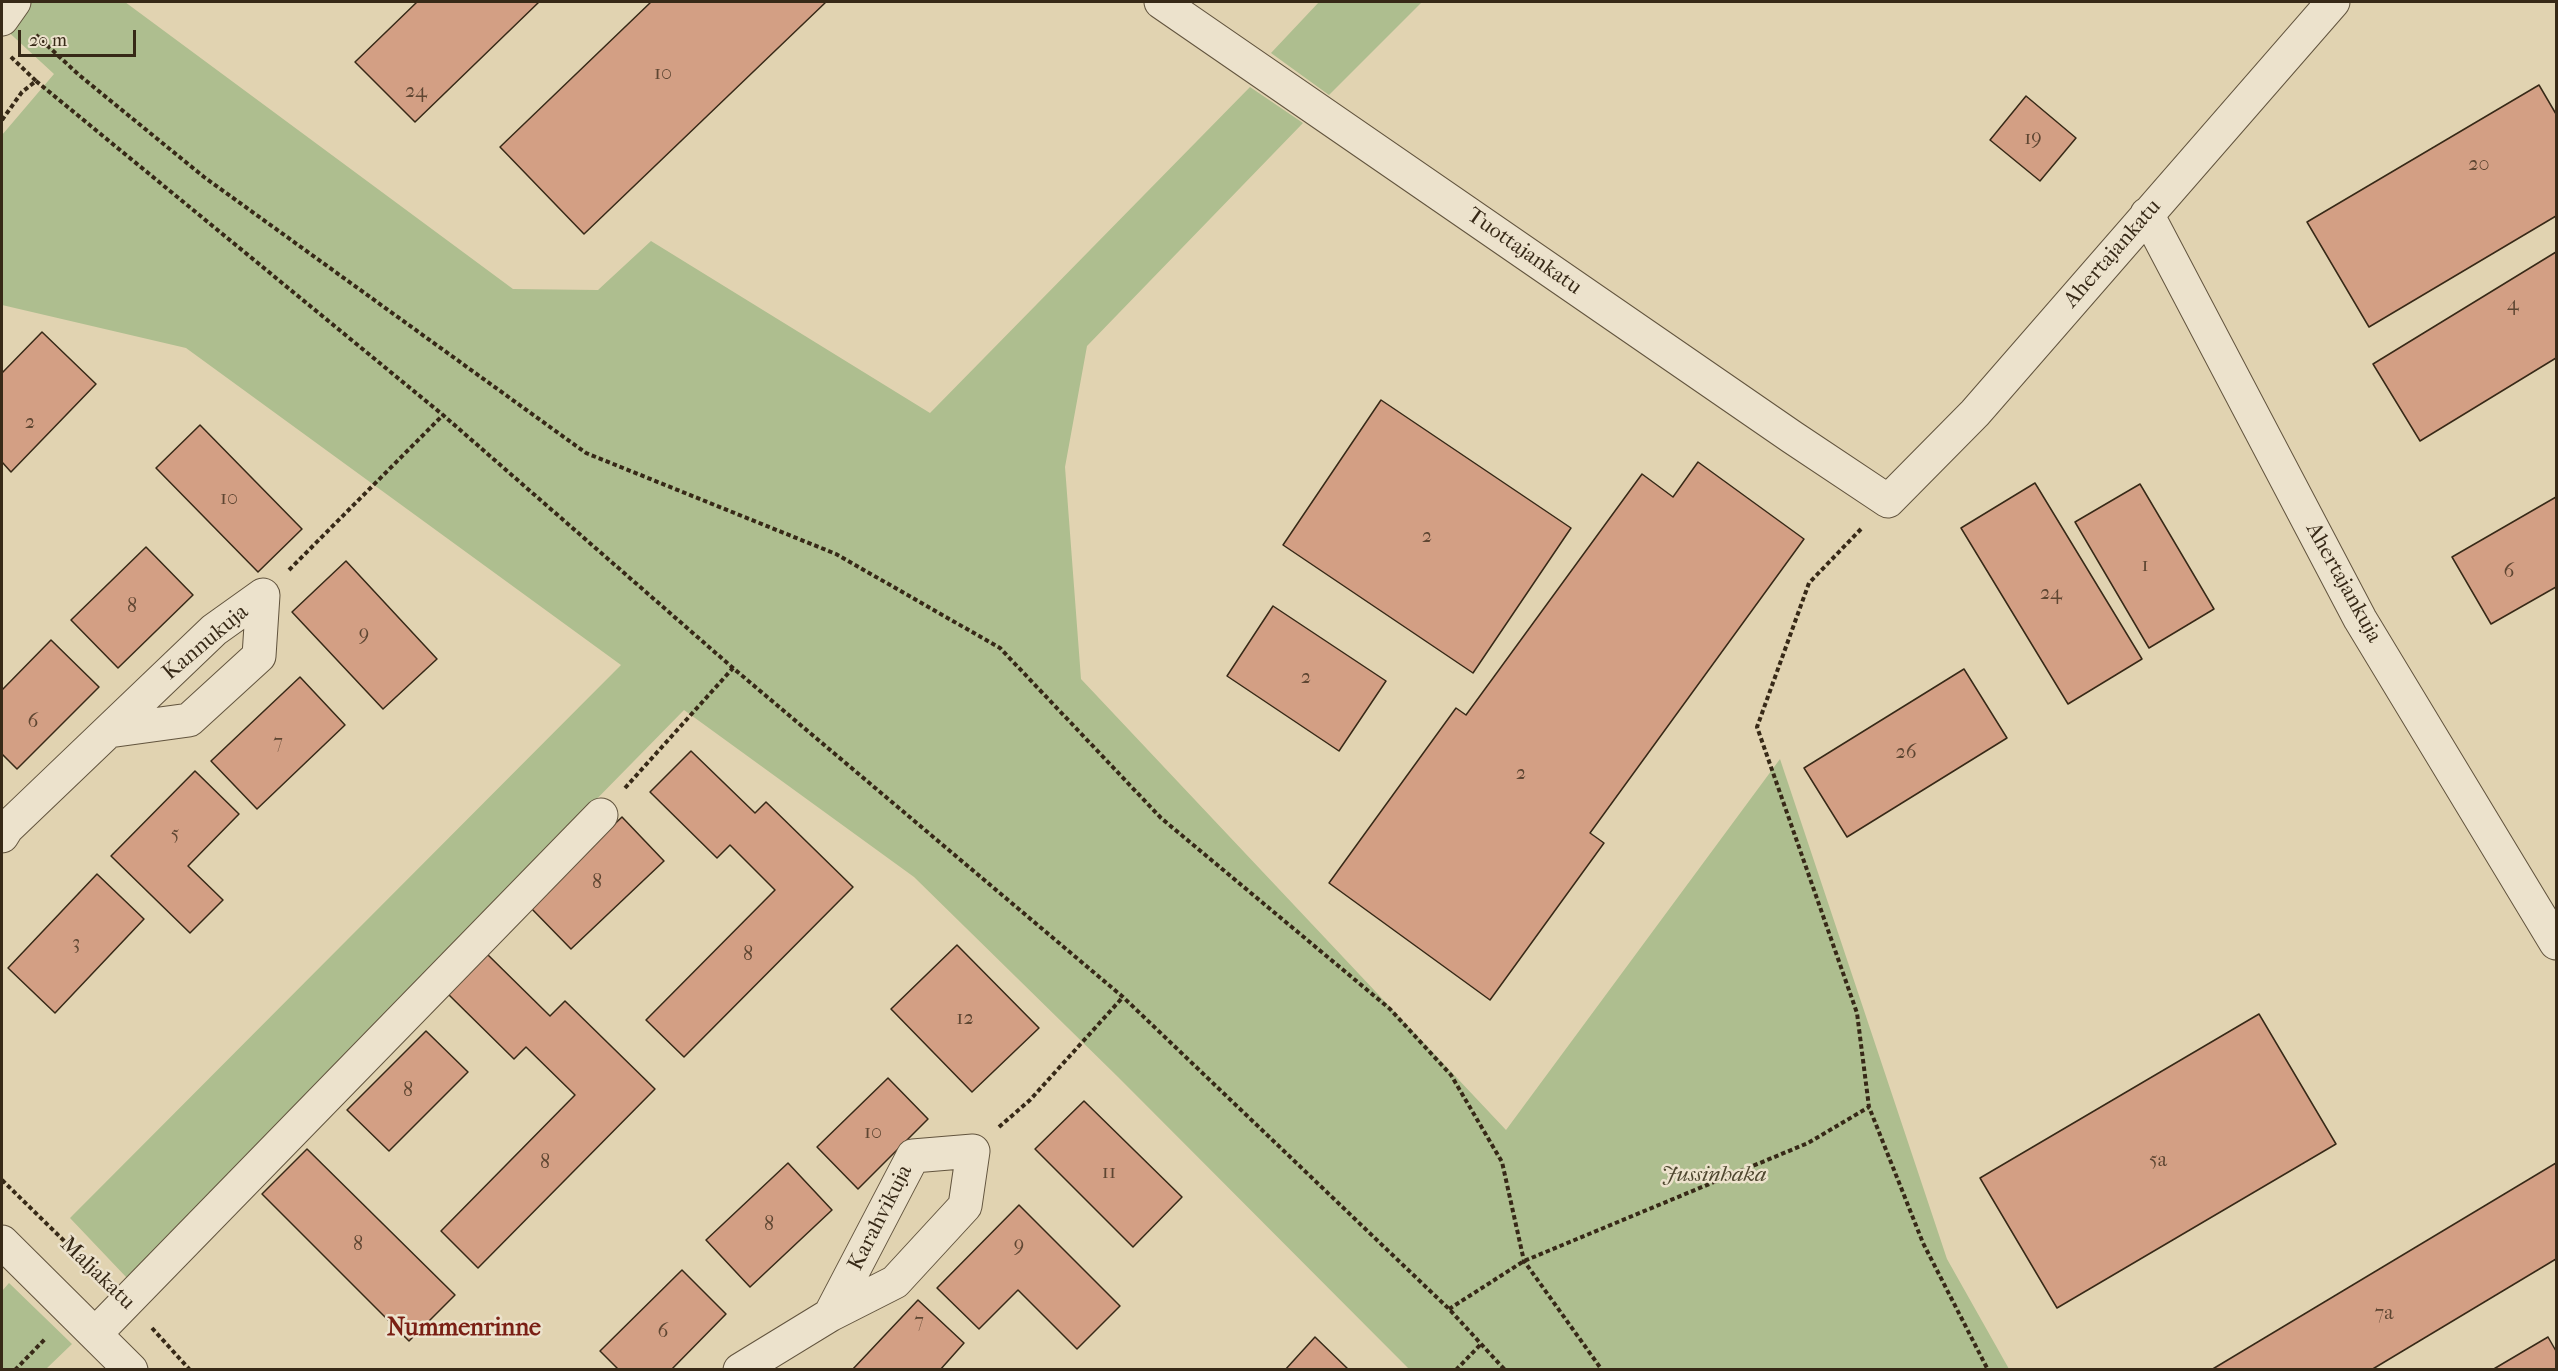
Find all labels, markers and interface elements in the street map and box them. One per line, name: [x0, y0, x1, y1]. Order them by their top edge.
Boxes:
scale bar: [21, 18, 140, 56]
text: 20 m: [29, 30, 67, 51]
house number: 10: [654, 62, 672, 86]
house number: 24: [405, 80, 427, 104]
house number: 19: [2024, 127, 2042, 151]
house number: 20: [2468, 153, 2490, 177]
street label: Ahertajankatu: [2059, 194, 2167, 314]
street label: Tuottajankatu: [1462, 203, 1586, 301]
house number: 4: [2507, 293, 2519, 317]
house number: 2: [25, 411, 35, 435]
house number: 10: [220, 487, 238, 511]
street label: Ahertajankuja: [2299, 518, 2387, 648]
house number: 2: [1422, 525, 1432, 549]
house number: 1: [2141, 554, 2149, 578]
house number: 6: [2504, 560, 2514, 584]
house number: 24: [2040, 582, 2062, 606]
house number: 8: [127, 595, 137, 619]
street label: Kannukuja: [158, 600, 254, 686]
house number: 9: [359, 623, 369, 647]
house number: 2: [1301, 666, 1311, 690]
house number: 6: [28, 710, 38, 734]
house number: 7: [273, 731, 283, 755]
house number: 26: [1895, 741, 1917, 765]
house number: 2: [1516, 762, 1526, 786]
house number: 5: [171, 823, 179, 847]
house number: 8: [592, 871, 602, 895]
house number: 3: [72, 932, 80, 956]
house number: 8: [743, 943, 753, 967]
house number: 12: [956, 1007, 974, 1031]
house number: 8: [403, 1079, 413, 1103]
house number: 10: [864, 1121, 882, 1145]
house number: 5a: [2149, 1149, 2167, 1173]
house number: 8: [540, 1151, 550, 1175]
street label: Karahvikuja: [843, 1161, 919, 1275]
house number: 11: [1102, 1161, 1116, 1185]
park label: Jussinhaka: [1661, 1163, 1767, 1189]
house number: 8: [764, 1213, 774, 1237]
street label: Maljakatu: [54, 1232, 140, 1316]
house number: 8: [353, 1233, 363, 1257]
house number: 9: [1014, 1234, 1024, 1258]
house number: 7a: [2375, 1302, 2393, 1326]
house number: 7: [914, 1310, 924, 1334]
district label: Nummenrinne: [387, 1315, 541, 1343]
house number: 6: [658, 1320, 668, 1344]

